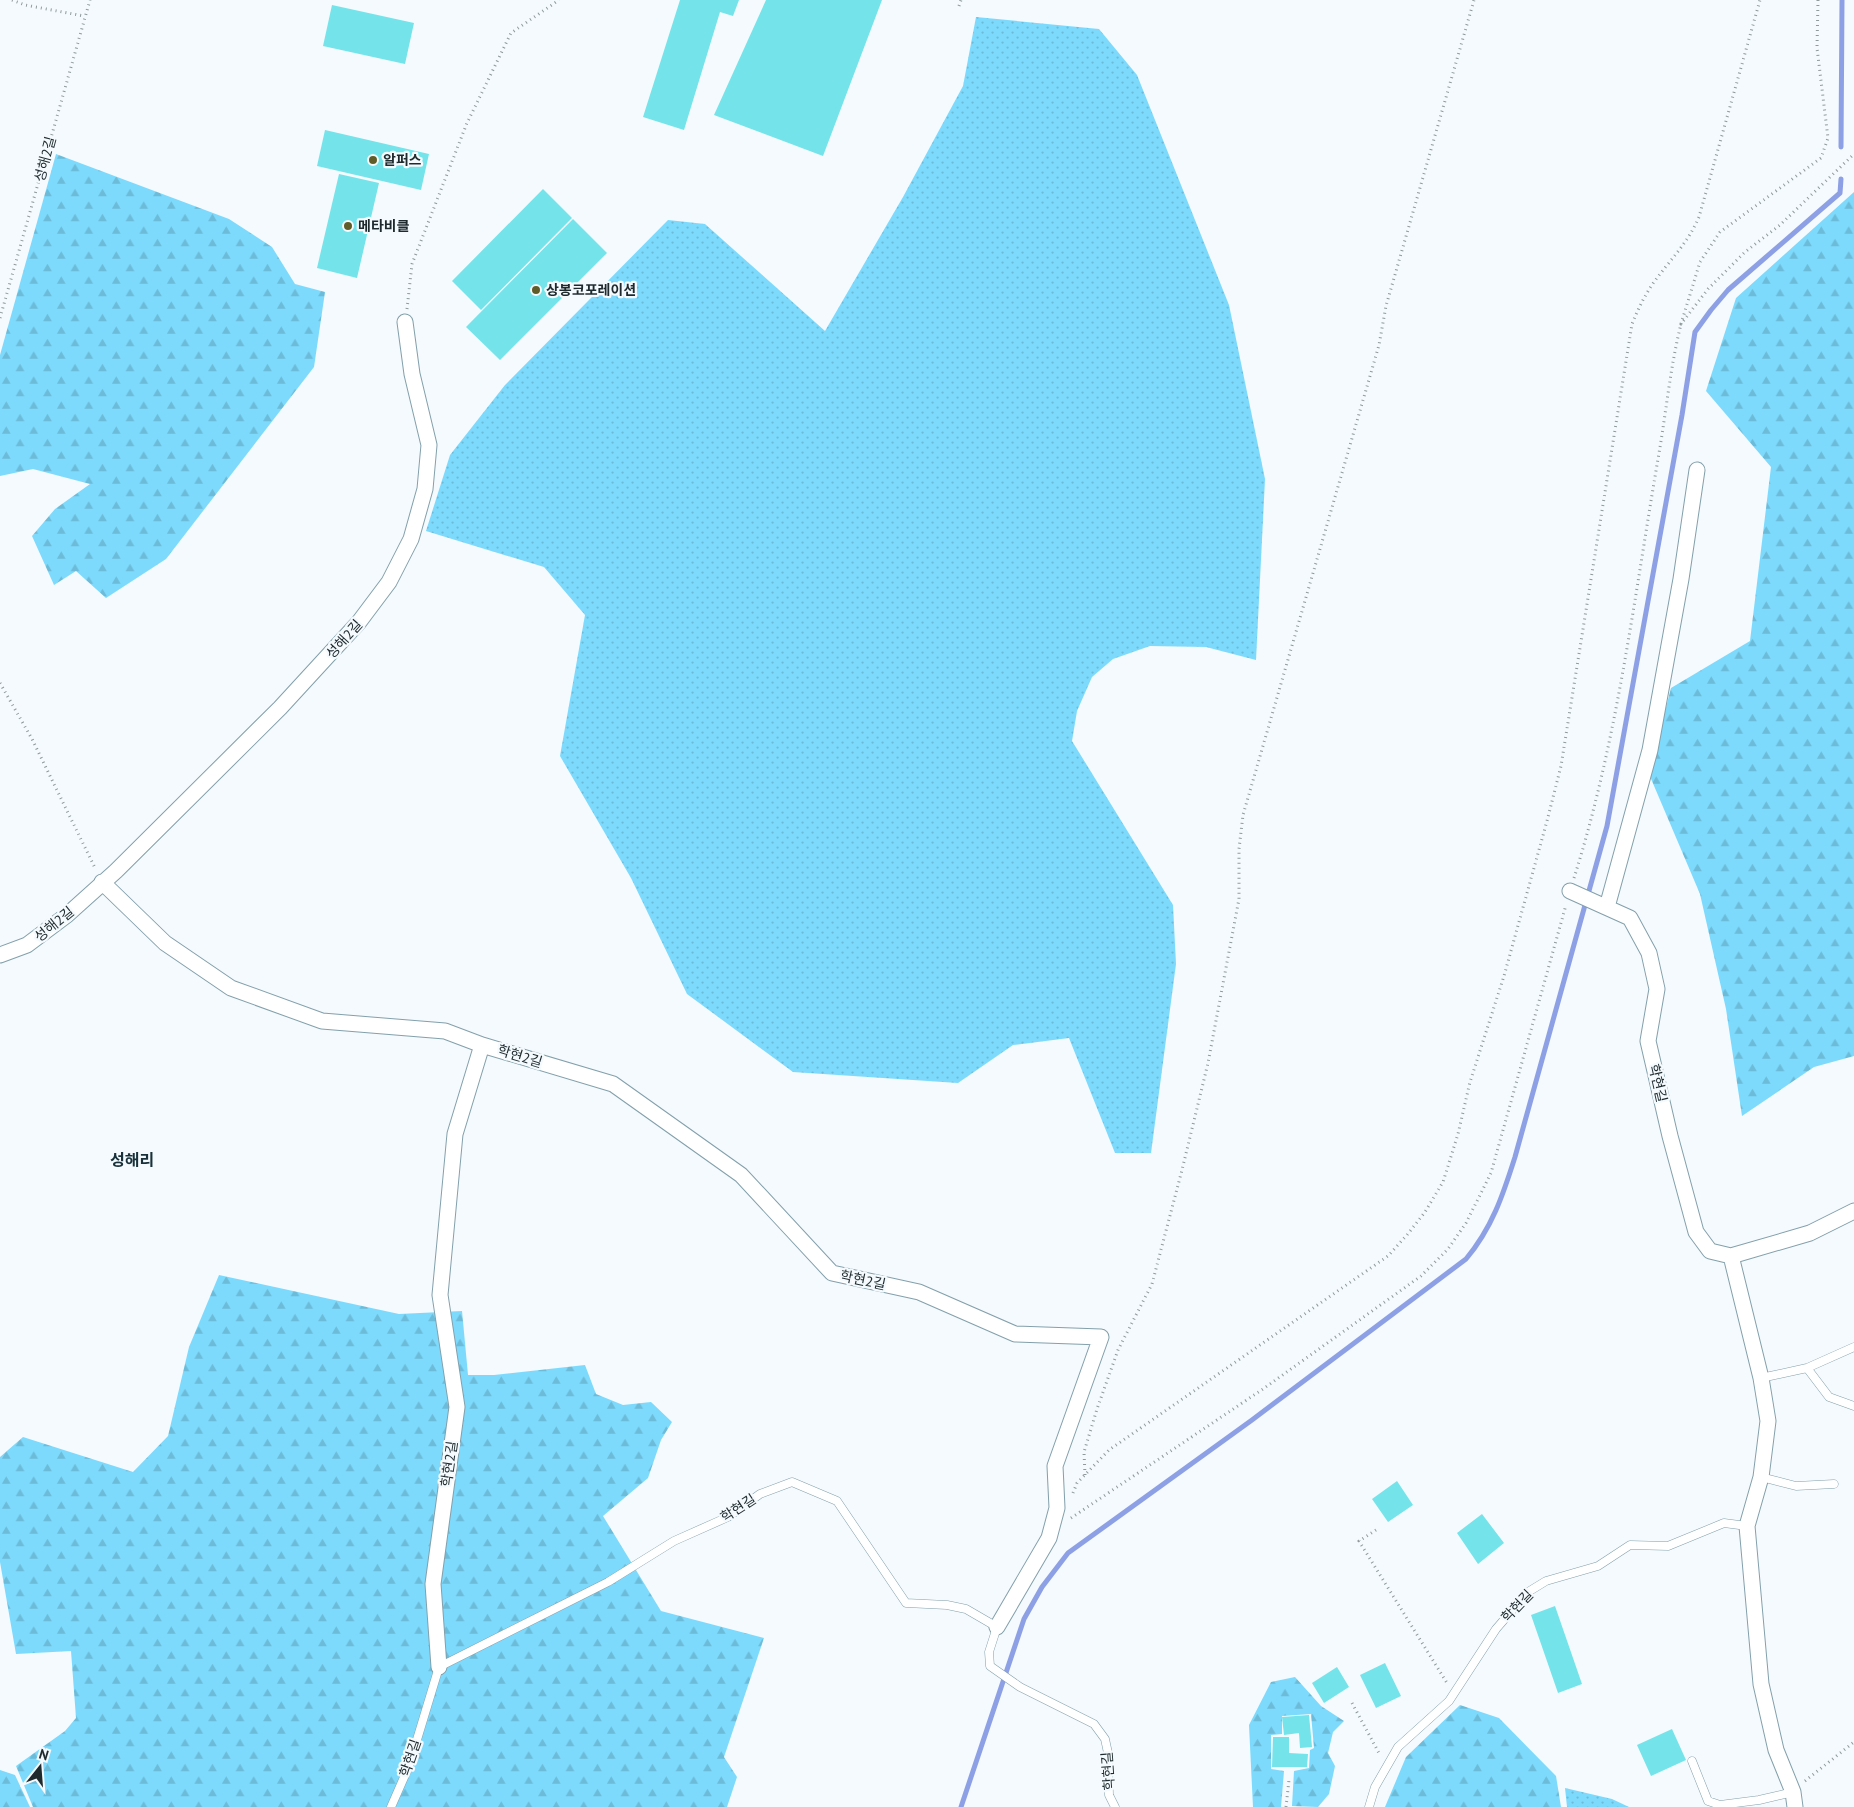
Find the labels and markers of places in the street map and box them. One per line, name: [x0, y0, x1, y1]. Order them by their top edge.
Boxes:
place label: 알퍼스: [383, 151, 422, 169]
marker: 알퍼스: [367, 154, 379, 166]
place label: 메타비클: [358, 217, 410, 235]
marker: 메타비클: [342, 220, 354, 232]
place label: 상봉코포레이션: [546, 281, 636, 299]
marker: 상봉코포레이션: [530, 284, 542, 296]

